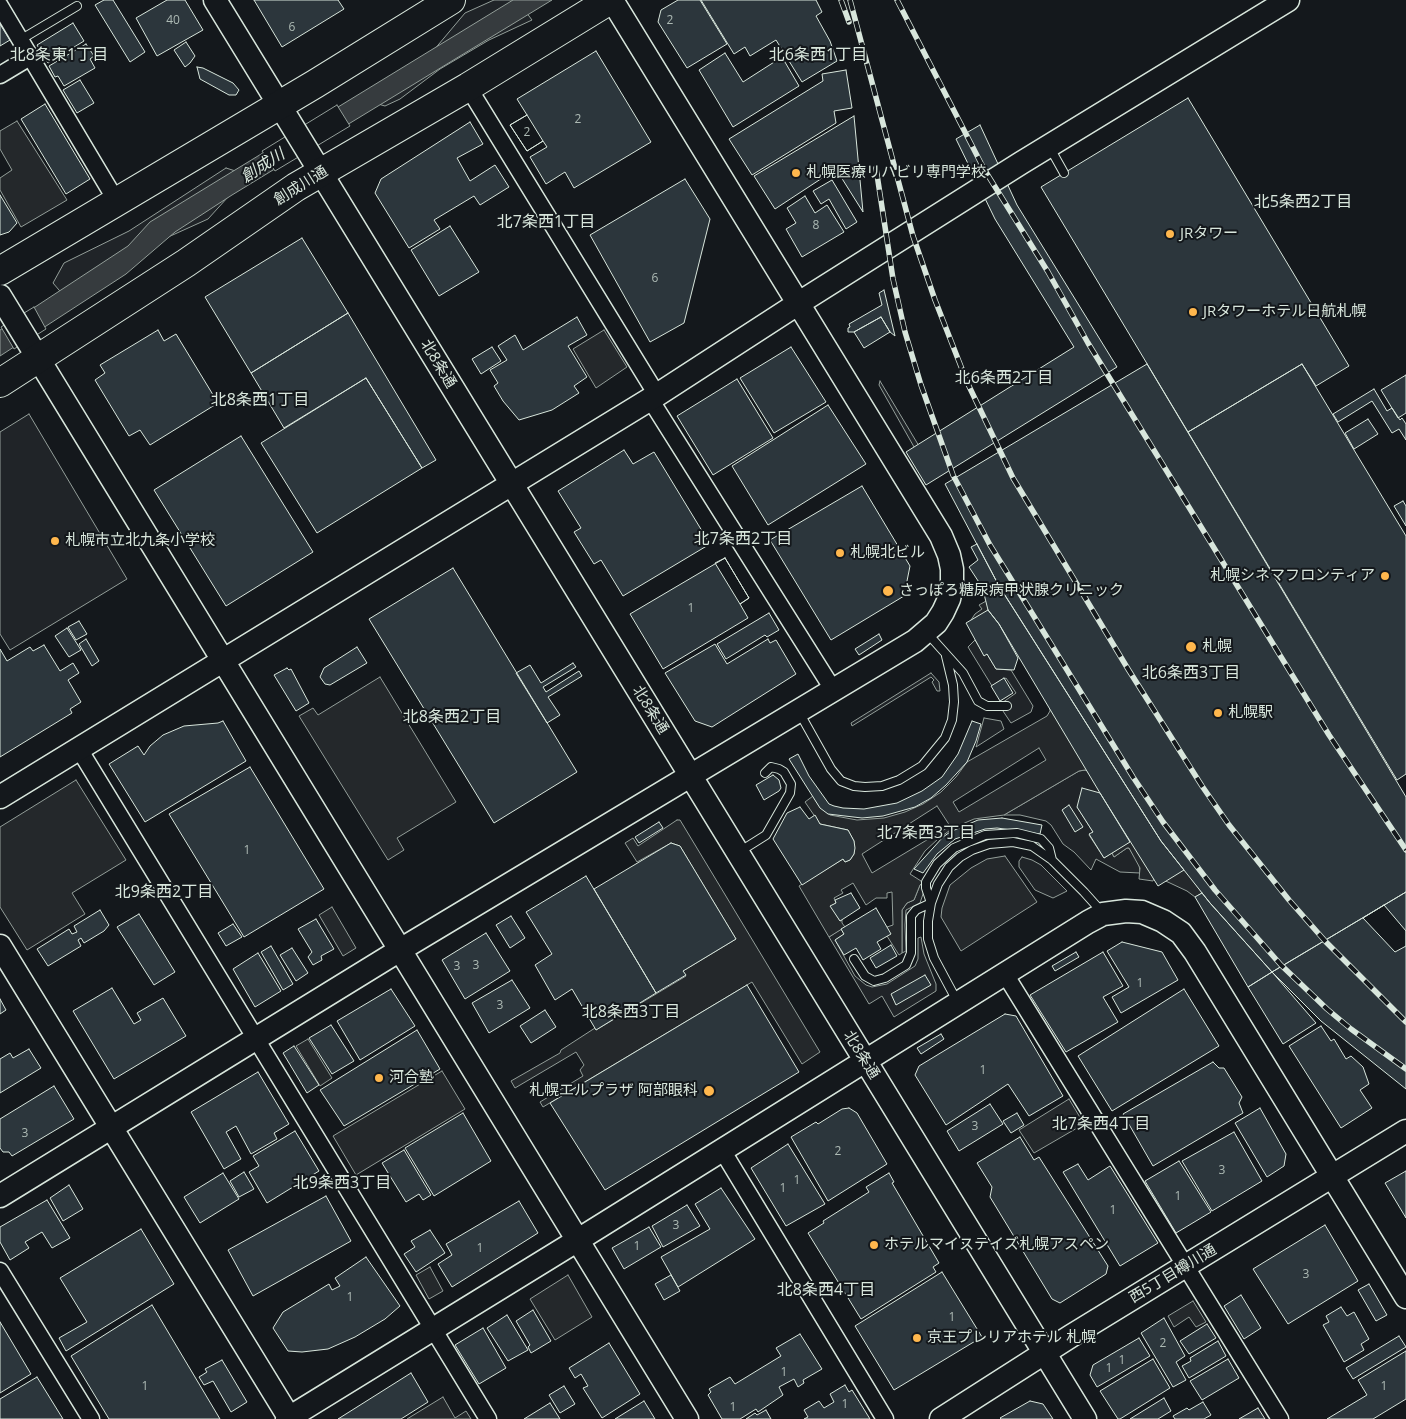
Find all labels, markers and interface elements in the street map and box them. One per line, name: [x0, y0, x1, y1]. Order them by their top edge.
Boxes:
house number: 40: [166, 14, 180, 28]
house number: 2: [667, 14, 673, 28]
house number: 6: [289, 21, 295, 35]
district label: 北8条東1丁目: [10, 45, 108, 65]
district label: 北6条西1丁目: [769, 45, 867, 65]
house number: 2: [575, 113, 581, 127]
house number: 2: [524, 126, 530, 140]
water label: 創成川: [238, 145, 288, 187]
street label: 創成川通: [271, 162, 331, 210]
place label: 札幌医療リハビリ専門学校: [806, 164, 986, 182]
marker: 札幌医療リハビリ専門学校: [790, 167, 802, 179]
district label: 北5条西2丁目: [1254, 192, 1352, 212]
district label: 北7条西1丁目: [497, 212, 595, 232]
house number: 8: [813, 219, 819, 233]
place label: JRタワー: [1180, 225, 1238, 243]
marker: JRタワー: [1164, 228, 1176, 240]
house number: 6: [652, 272, 658, 286]
place label: JRタワーホテル日航札幌: [1203, 303, 1366, 321]
marker: JRタワーホテル日航札幌: [1187, 306, 1199, 318]
street label: 北8条通: [416, 336, 460, 392]
district label: 北6条西2丁目: [955, 368, 1053, 388]
district label: 北8条西1丁目: [211, 390, 309, 410]
district label: 北7条西2丁目: [694, 529, 792, 549]
place label: 札幌市立北九条小学校: [65, 532, 215, 550]
marker: 札幌市立北九条小学校: [49, 535, 61, 547]
place label: 札幌北ビル: [850, 544, 925, 562]
marker: 札幌北ビル: [834, 547, 846, 559]
place label: 札幌シネマフロンティア: [1210, 567, 1375, 585]
marker: 札幌シネマフロンティア: [1379, 570, 1391, 582]
place label: さっぽろ糖尿病甲状腺クリニック: [899, 582, 1124, 600]
marker: さっぽろ糖尿病甲状腺クリニック: [881, 584, 895, 598]
house number: 1: [688, 602, 694, 616]
place label: 札幌: [1202, 638, 1232, 656]
marker: 札幌: [1184, 640, 1198, 654]
district label: 北6条西3丁目: [1142, 663, 1240, 683]
street label: 北8条通: [628, 683, 672, 737]
place label: 札幌駅: [1228, 704, 1273, 722]
district label: 北8条西2丁目: [403, 707, 501, 727]
marker: 札幌駅: [1212, 707, 1224, 719]
district label: 北7条西3丁目: [877, 823, 975, 843]
house number: 1: [244, 844, 250, 858]
district label: 北9条西2丁目: [115, 882, 213, 902]
house number: 3: [473, 959, 479, 973]
house number: 3: [454, 960, 460, 974]
house number: 1: [1137, 977, 1143, 991]
house number: 3: [497, 999, 503, 1013]
district label: 北8条西3丁目: [582, 1002, 680, 1022]
street label: 北8条通: [839, 1028, 883, 1082]
house number: 1: [980, 1064, 986, 1078]
place label: 河合塾: [389, 1069, 434, 1087]
marker: 河合塾: [373, 1072, 385, 1084]
place label: 札幌エルプラザ 阿部眼科: [529, 1082, 698, 1100]
marker: 札幌エルプラザ 阿部眼科: [702, 1084, 716, 1098]
district label: 北7条西4丁目: [1052, 1114, 1150, 1134]
house number: 3: [972, 1120, 978, 1134]
house number: 3: [22, 1127, 28, 1141]
house number: 2: [835, 1145, 841, 1159]
house number: 3: [1219, 1164, 1225, 1178]
district label: 北9条西3丁目: [293, 1173, 391, 1193]
house number: 1: [794, 1174, 800, 1188]
house number: 1: [780, 1182, 786, 1196]
house number: 1: [1175, 1190, 1181, 1204]
house number: 1: [1110, 1204, 1116, 1218]
house number: 3: [673, 1219, 679, 1233]
place label: ホテルマイステイズ札幌アスペン: [884, 1236, 1109, 1254]
marker: ホテルマイステイズ札幌アスペン: [868, 1239, 880, 1251]
house number: 1: [634, 1240, 640, 1254]
street label: 西5丁目樽川通: [1126, 1241, 1220, 1307]
house number: 1: [477, 1242, 483, 1256]
house number: 3: [1303, 1268, 1309, 1282]
district label: 北8条西4丁目: [777, 1280, 875, 1300]
house number: 1: [347, 1291, 353, 1305]
house number: 1: [949, 1311, 955, 1325]
place label: 京王プレリアホテル 札幌: [927, 1329, 1096, 1347]
marker: 京王プレリアホテル 札幌: [911, 1332, 923, 1344]
house number: 2: [1160, 1337, 1166, 1351]
house number: 1: [1119, 1354, 1125, 1368]
house number: 1: [1106, 1362, 1112, 1376]
house number: 1: [781, 1366, 787, 1380]
house number: 1: [142, 1380, 148, 1394]
house number: 1: [1381, 1380, 1387, 1394]
house number: 1: [842, 1398, 848, 1412]
house number: 1: [730, 1401, 736, 1415]

